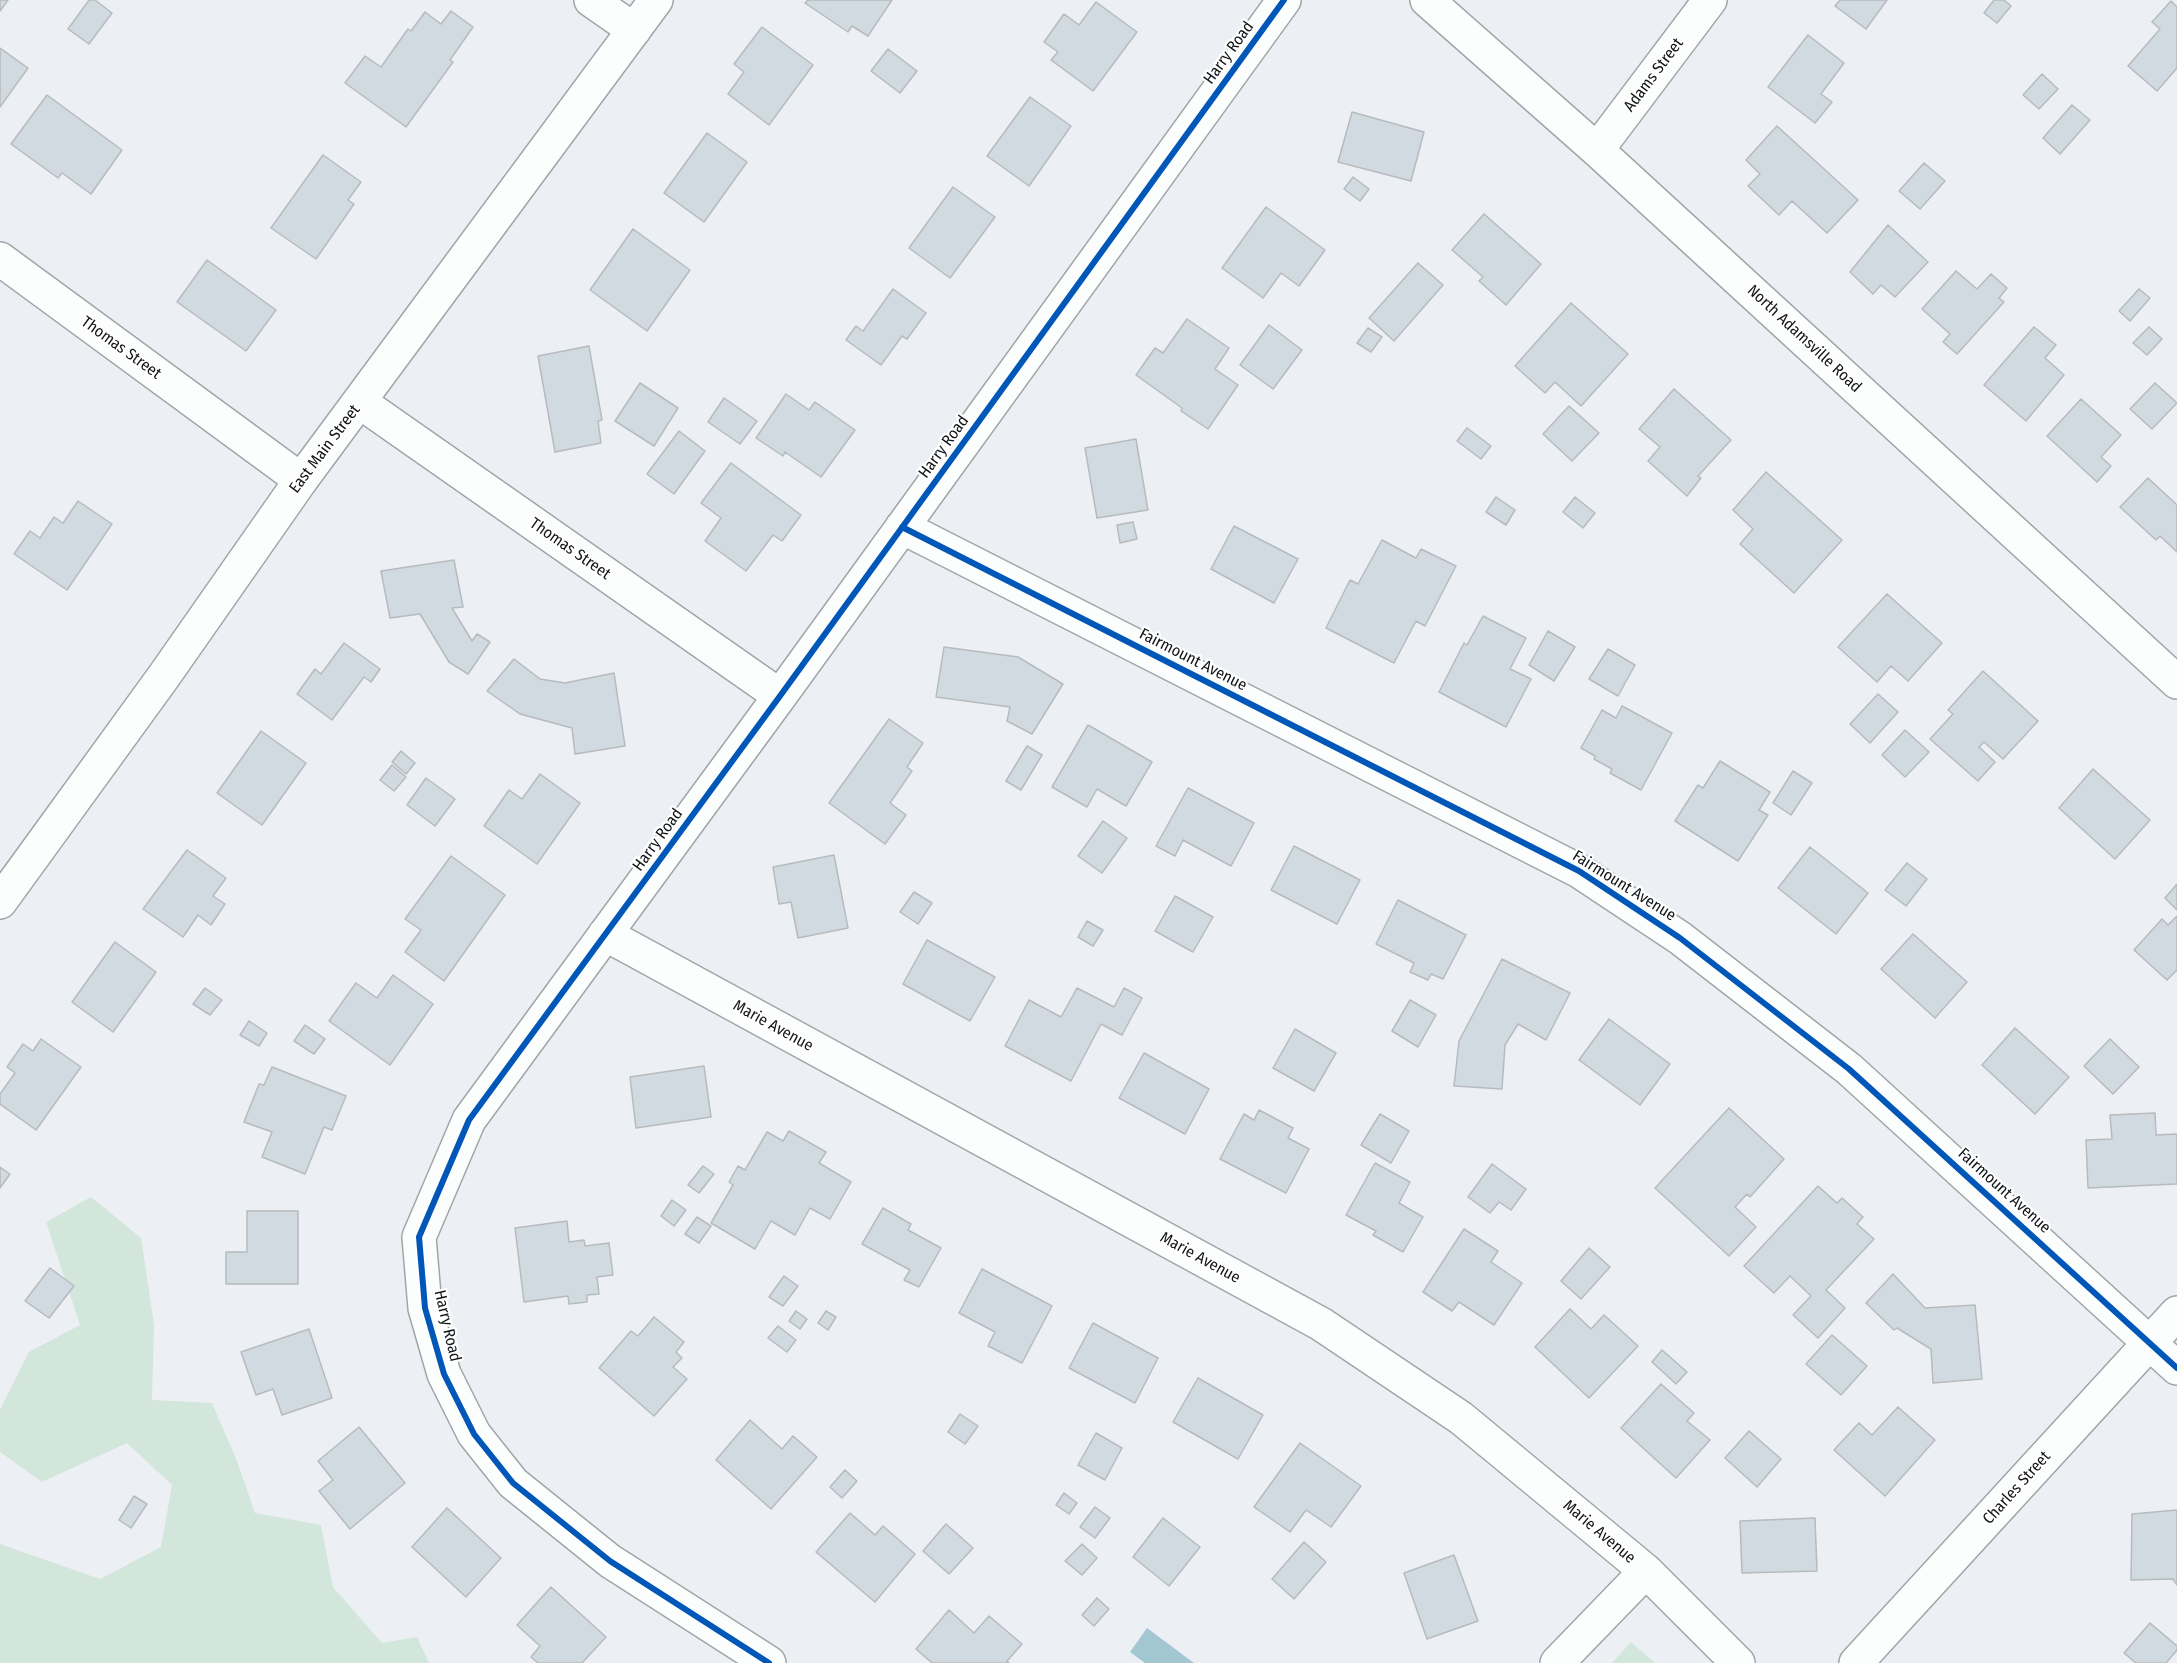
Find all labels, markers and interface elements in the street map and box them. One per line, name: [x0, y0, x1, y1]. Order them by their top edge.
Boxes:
street label: Harry Road: [1200, 18, 1258, 88]
street label: Adams Street: [1620, 34, 1688, 116]
street label: North Adamsville Road: [1743, 281, 1865, 397]
street label: Thomas Street: [77, 313, 165, 383]
street label: East Main Street: [286, 401, 364, 497]
street label: Harry Road: [915, 412, 973, 482]
street label: Thomas Street: [526, 514, 614, 584]
street label: Fairmount Avenue: [1136, 625, 1250, 695]
street label: Harry Road: [629, 805, 687, 875]
street label: Fairmount Avenue: [1569, 847, 1679, 925]
street label: Marie Avenue: [730, 996, 816, 1056]
street label: Fairmount Avenue: [1954, 1144, 2054, 1238]
street label: Marie Avenue: [1157, 1228, 1243, 1288]
street label: Harry Road: [429, 1288, 465, 1364]
street label: Charles Street: [1979, 1447, 2055, 1529]
street label: Marie Avenue: [1559, 1496, 1639, 1568]

